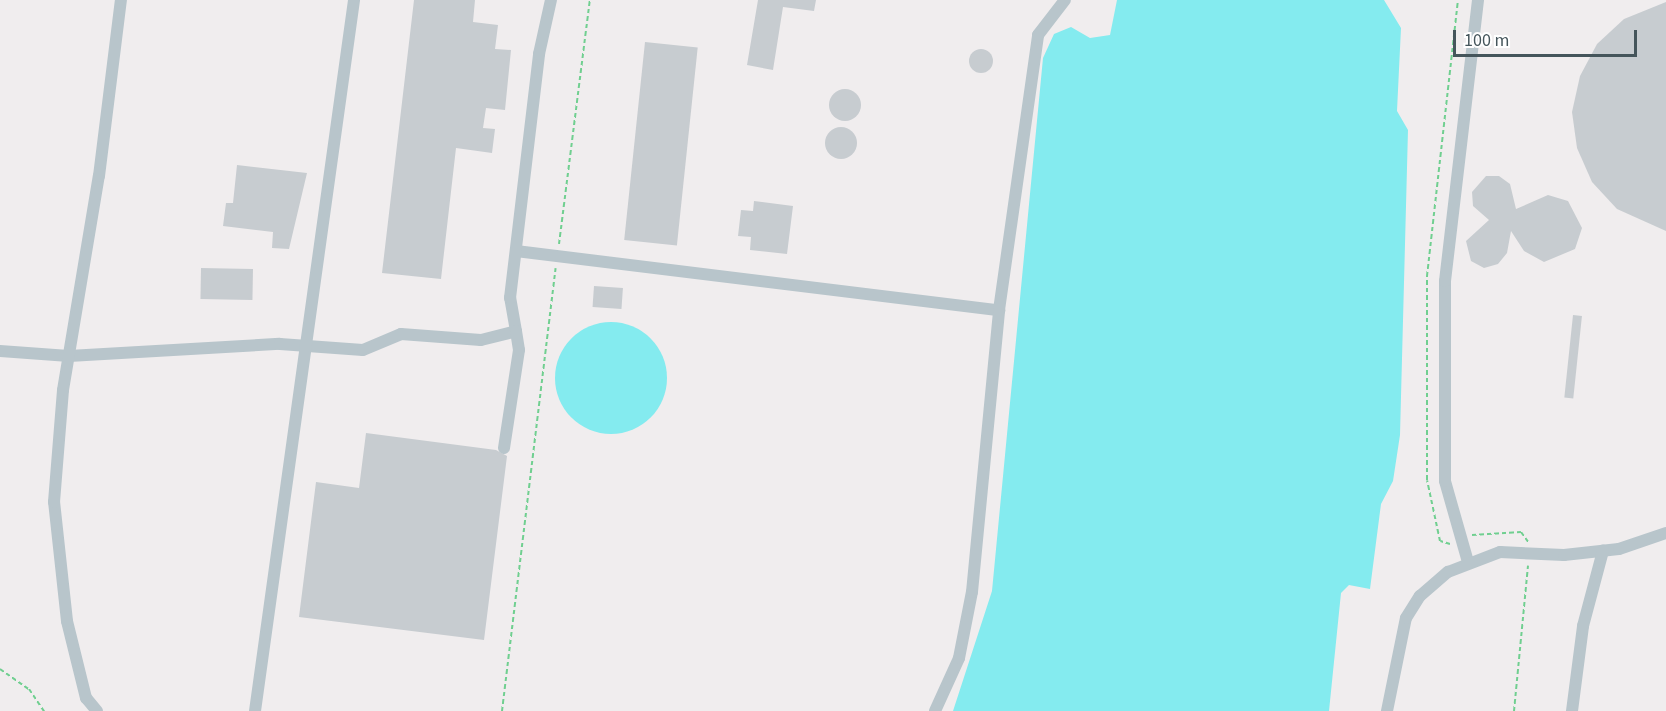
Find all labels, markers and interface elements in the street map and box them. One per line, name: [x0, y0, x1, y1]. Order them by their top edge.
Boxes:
scale bar: [1456, 18, 1640, 56]
text: 100 m: [1464, 28, 1509, 53]

